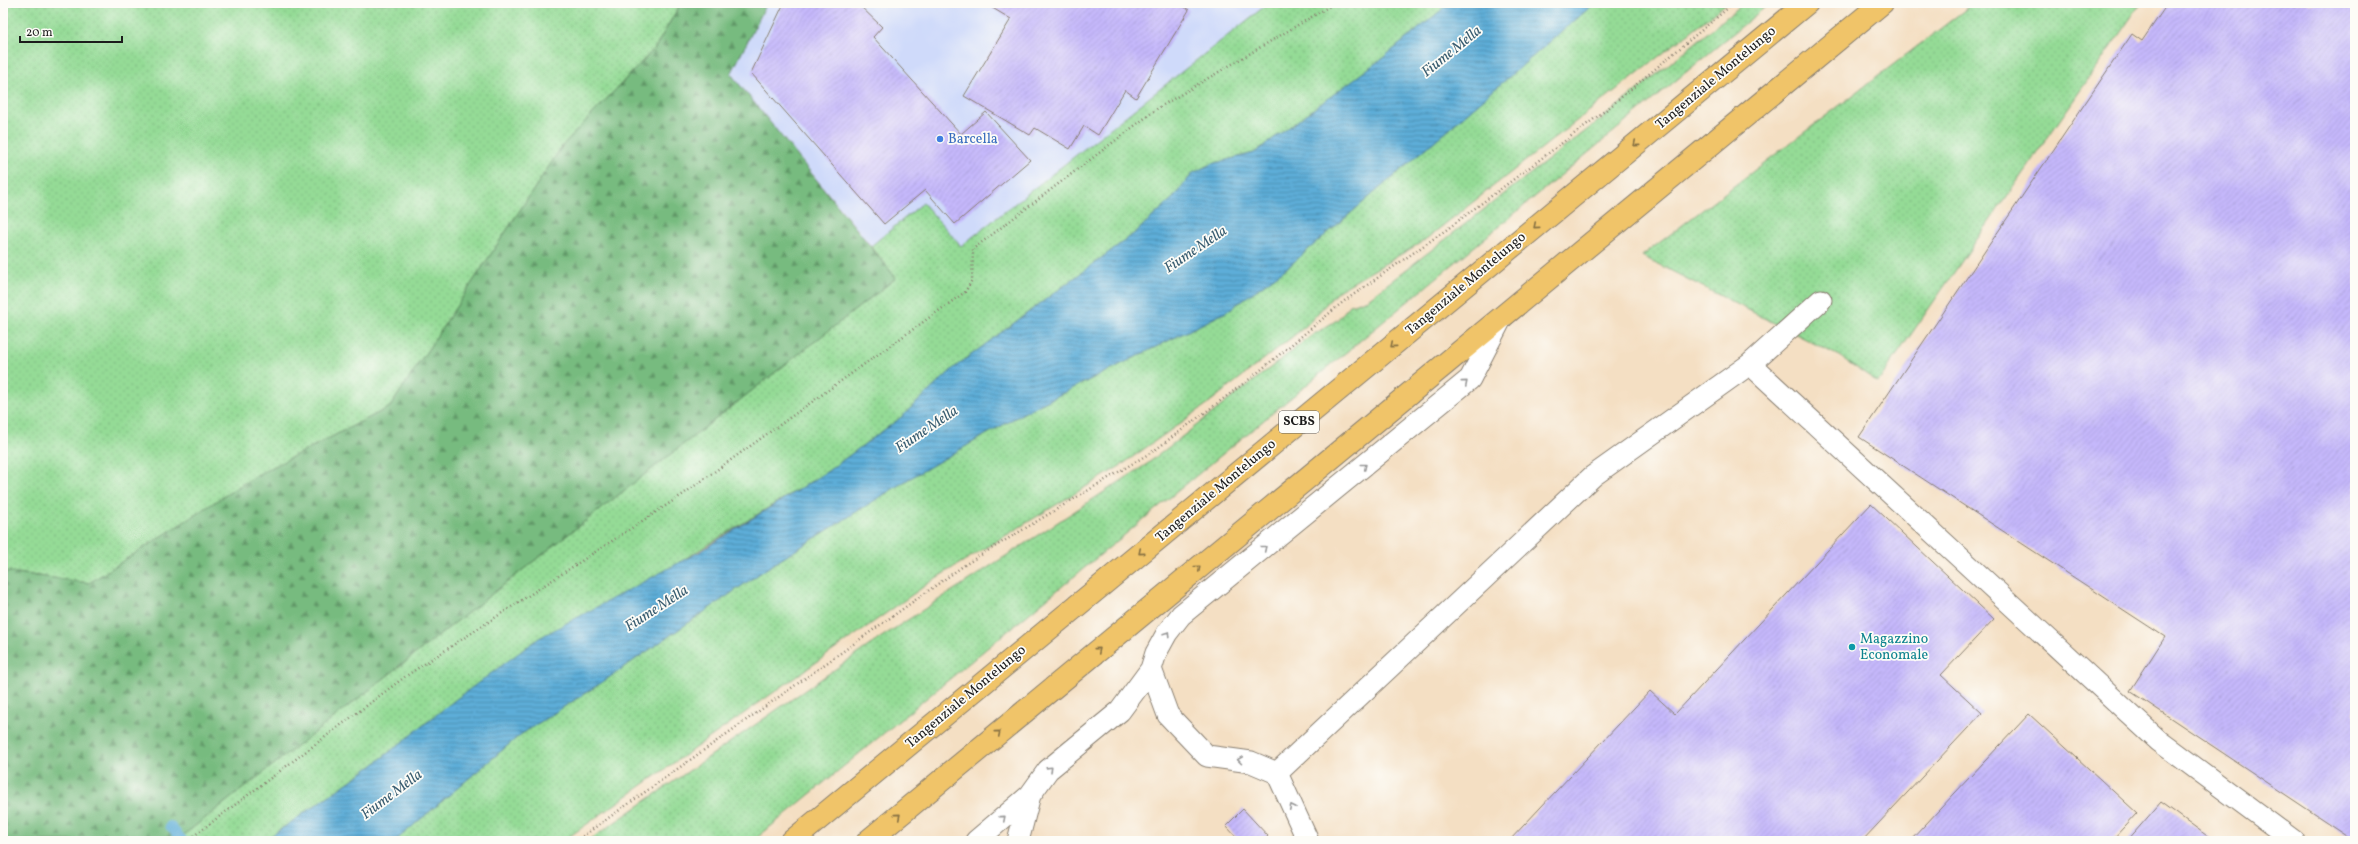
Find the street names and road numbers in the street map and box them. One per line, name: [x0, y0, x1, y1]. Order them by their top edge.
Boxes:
street label: Tangenziale Montelungo: [1652, 22, 1780, 134]
street label: Tangenziale Montelungo: [1402, 228, 1530, 340]
road number: SCBS: [1279, 411, 1319, 433]
street label: Tangenziale Montelungo: [1152, 435, 1280, 547]
street label: Tangenziale Montelungo: [902, 641, 1030, 753]

